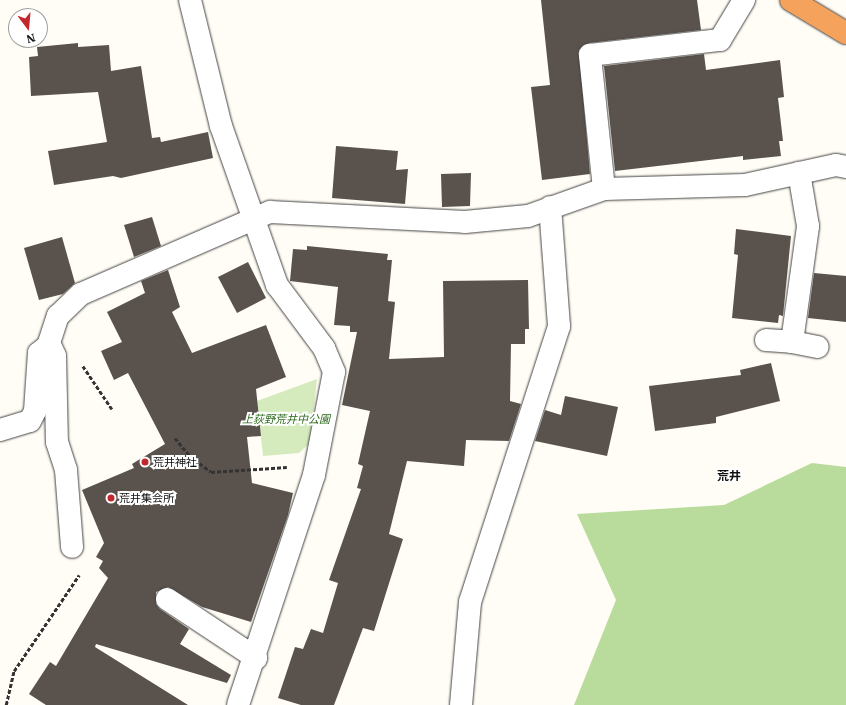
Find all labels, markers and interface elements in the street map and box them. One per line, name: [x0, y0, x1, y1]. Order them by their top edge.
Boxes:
north arrow: [8, 8, 48, 48]
text: N: [25, 31, 37, 47]
park label: 上荻野荒井中公園: [242, 412, 330, 426]
place label: 荒井神社: [153, 455, 197, 469]
marker: 荒井神社: [140, 457, 150, 467]
district label: 荒井: [717, 469, 741, 483]
place label: 荒井集会所: [119, 491, 174, 505]
marker: 荒井集会所: [106, 493, 116, 503]

